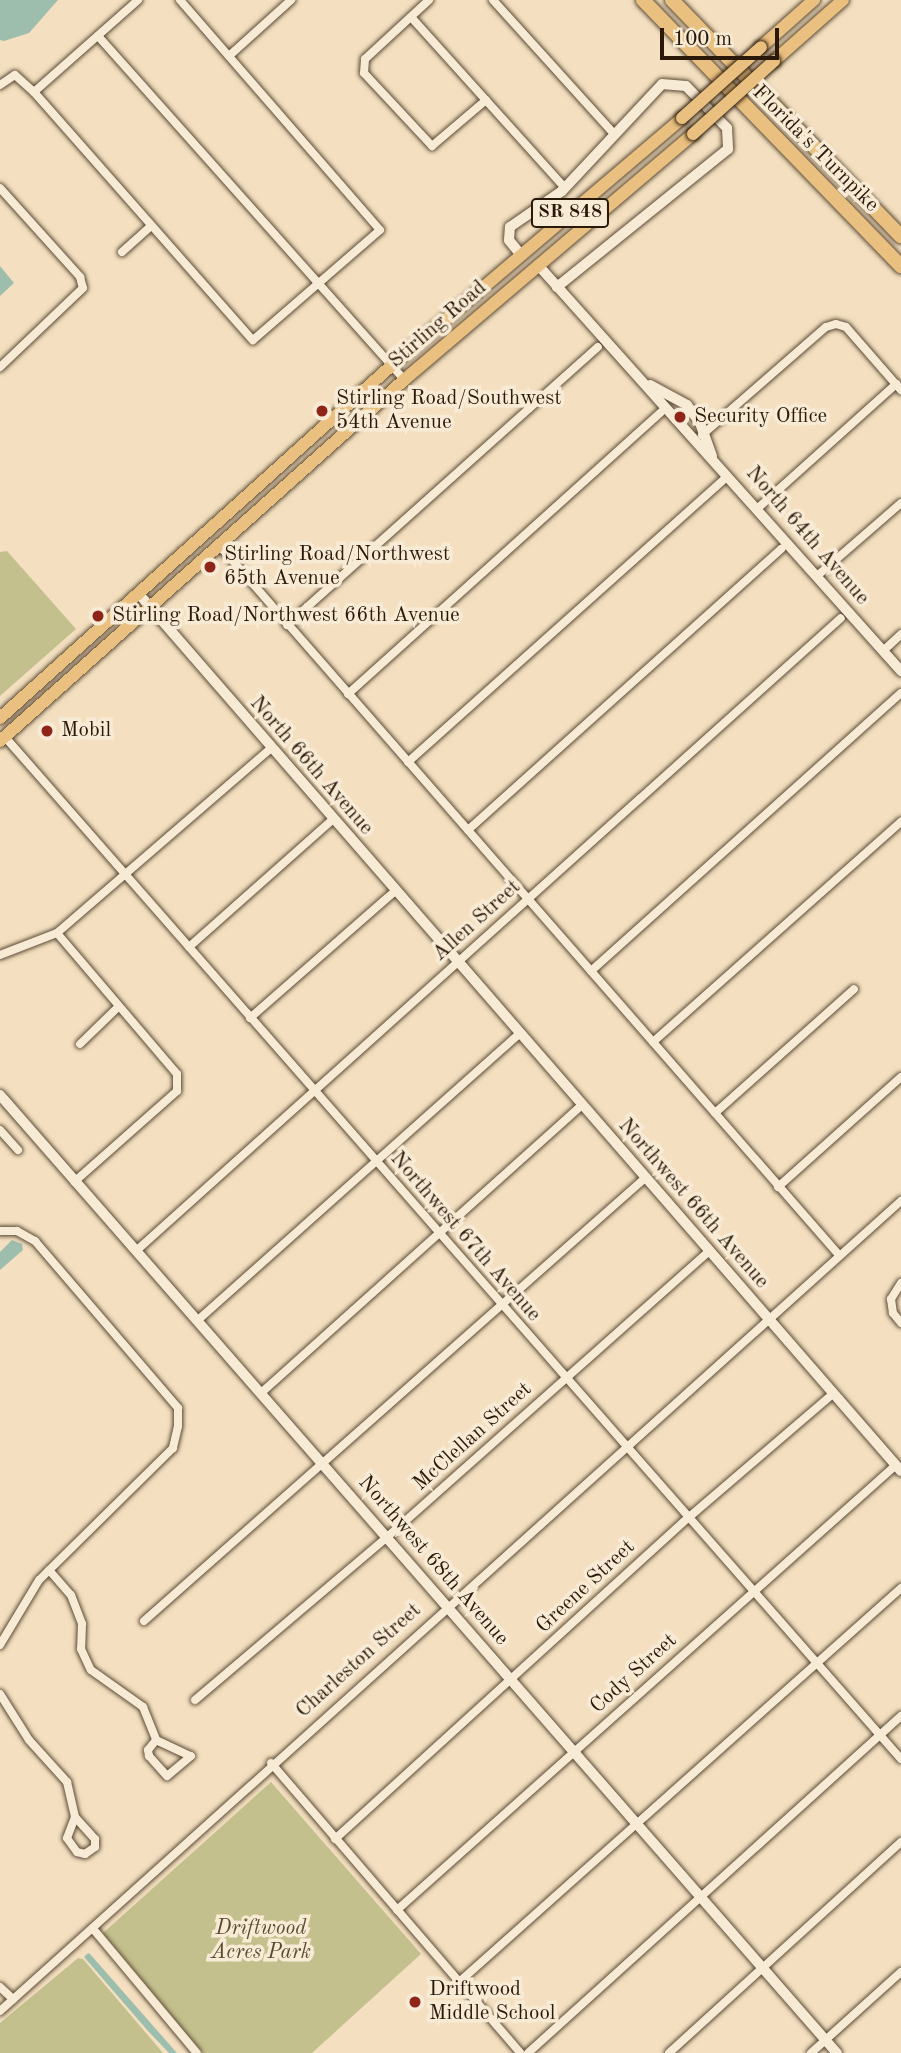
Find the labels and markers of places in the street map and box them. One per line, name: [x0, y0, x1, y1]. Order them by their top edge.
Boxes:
place label: Stirling Road/Southwest 54th Avenue: [336, 386, 562, 436]
marker: Stirling Road/Southwest 54th Avenue: [314, 403, 330, 419]
place label: Security Office: [694, 404, 827, 430]
marker: Security Office: [672, 409, 688, 425]
place label: Stirling Road/Northwest 65th Avenue: [224, 542, 450, 592]
marker: Stirling Road/Northwest 65th Avenue: [202, 559, 218, 575]
place label: Stirling Road/Northwest 66th Avenue: [112, 603, 460, 629]
marker: Stirling Road/Northwest 66th Avenue: [90, 608, 106, 624]
place label: Mobil: [61, 718, 111, 744]
marker: Mobil: [39, 723, 55, 739]
place label: Driftwood Middle School: [429, 1977, 556, 2027]
marker: Driftwood Middle School: [407, 1994, 423, 2010]

